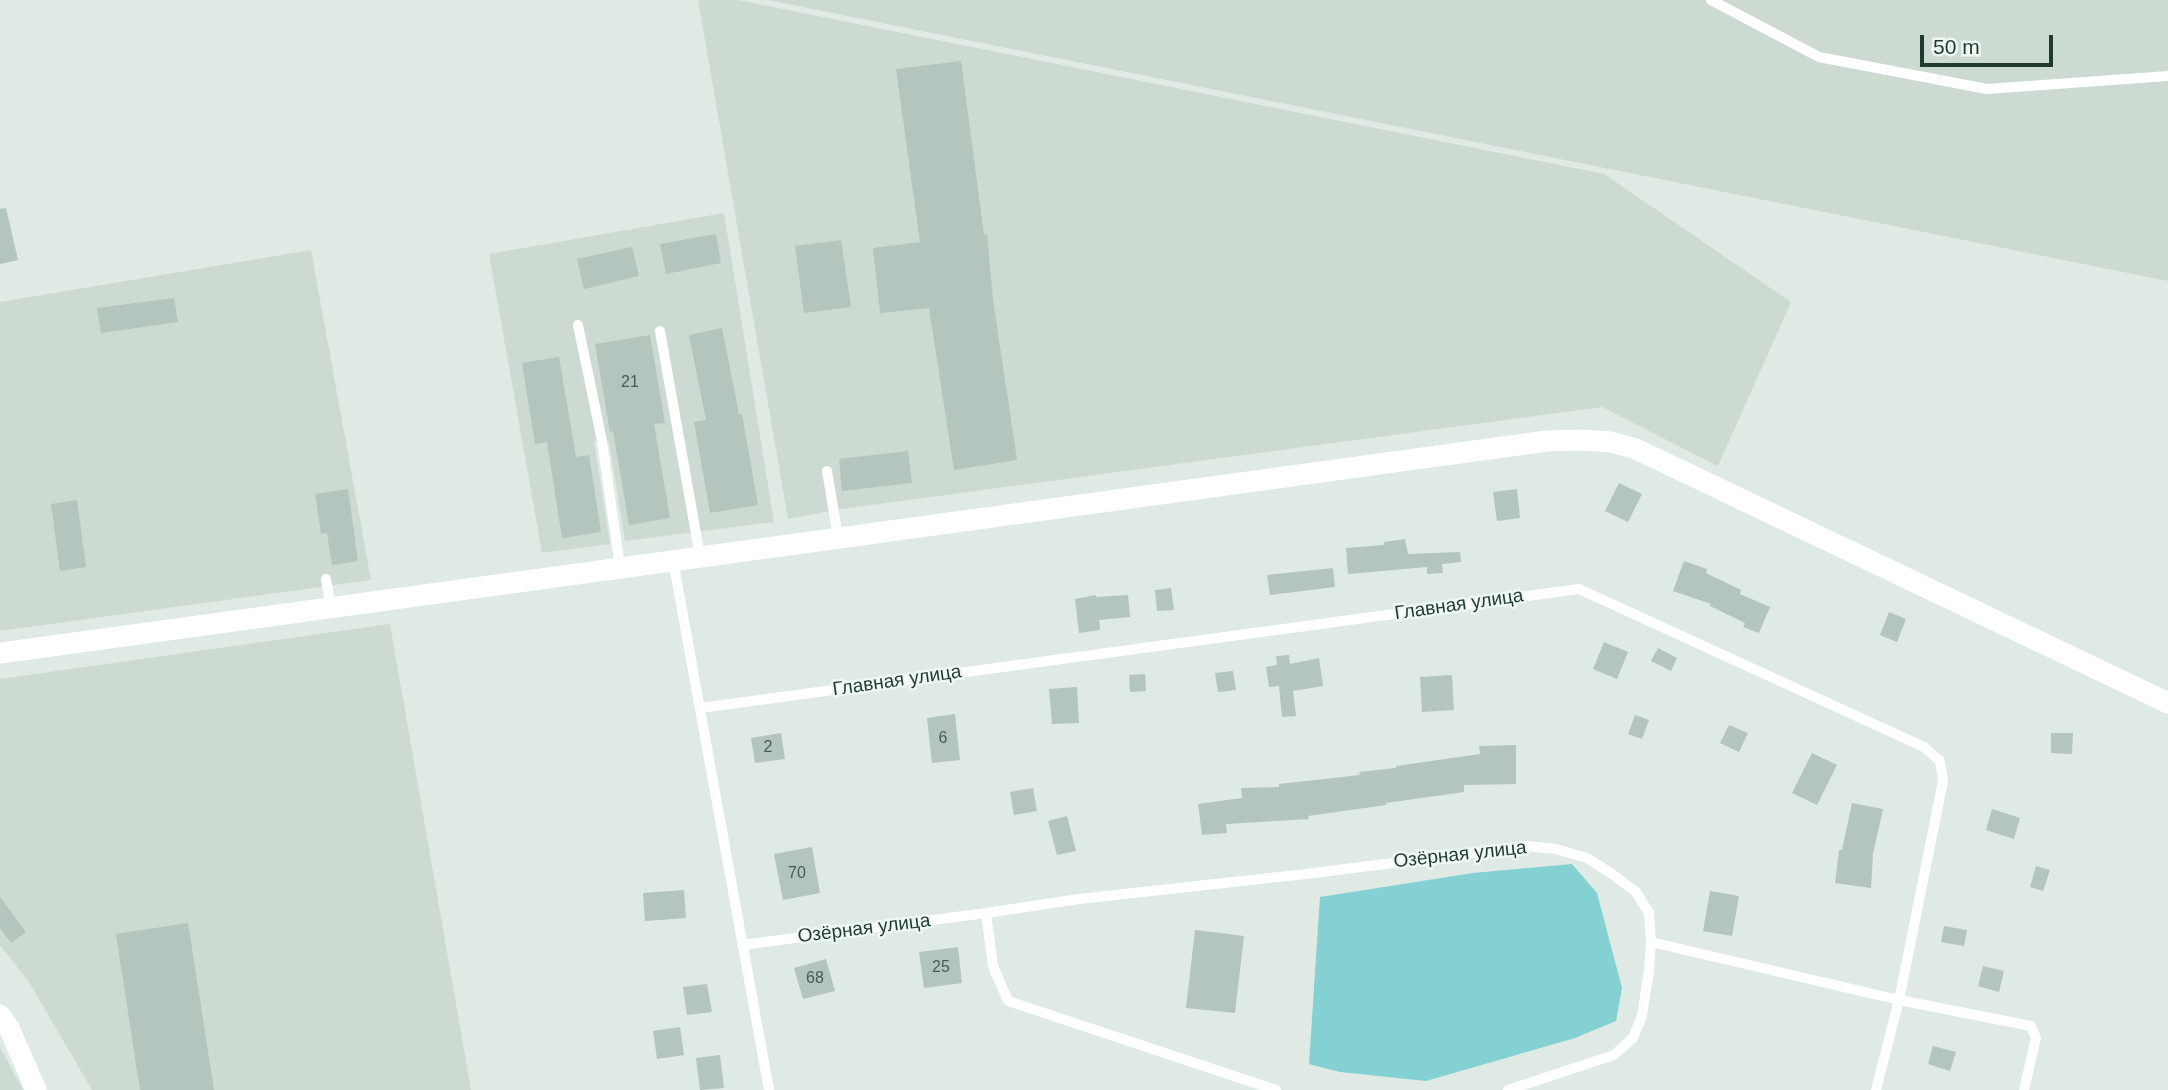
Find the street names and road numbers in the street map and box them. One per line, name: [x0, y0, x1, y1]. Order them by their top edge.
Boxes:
street label: Главная улица: [1393, 585, 1525, 625]
street label: Главная улица: [831, 661, 963, 701]
street label: Озёрная улица: [1392, 837, 1528, 873]
street label: Озёрная улица: [796, 910, 932, 948]

